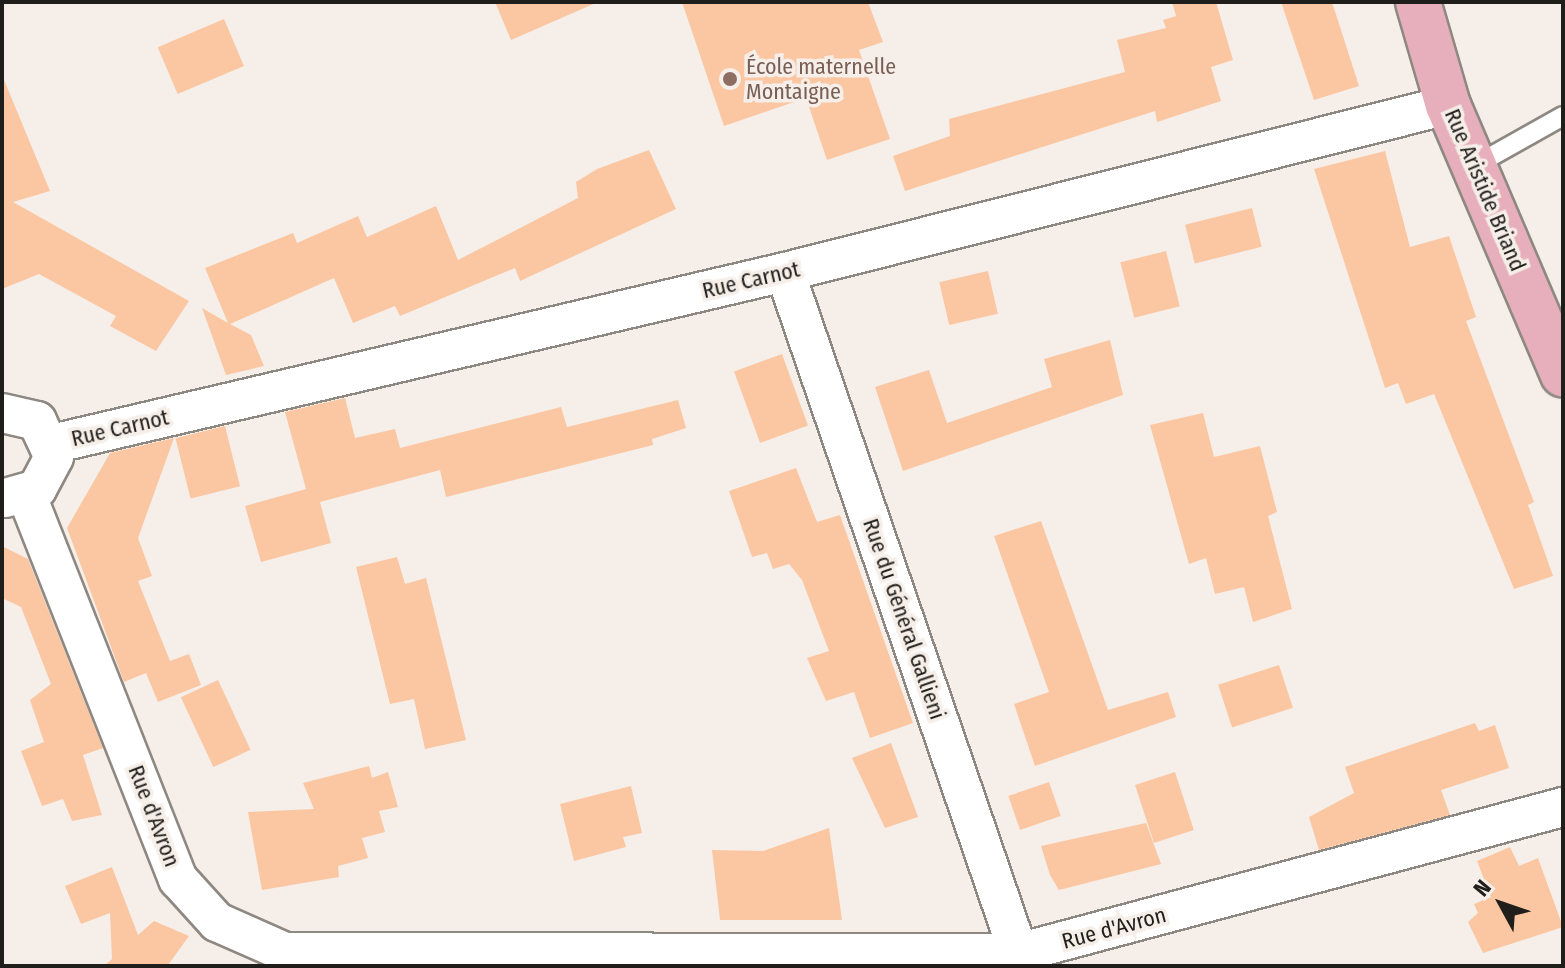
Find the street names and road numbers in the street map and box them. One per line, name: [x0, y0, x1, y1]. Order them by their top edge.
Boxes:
street label: Rue Aristide Briand: [1439, 105, 1531, 275]
street label: Rue Carnot: [700, 256, 802, 304]
street label: Rue Carnot: [69, 404, 171, 452]
street label: Rue du Général Gallieni: [857, 515, 951, 723]
street label: Rue d'Avron: [123, 761, 185, 871]
street label: Rue d'Avron: [1059, 901, 1169, 955]

